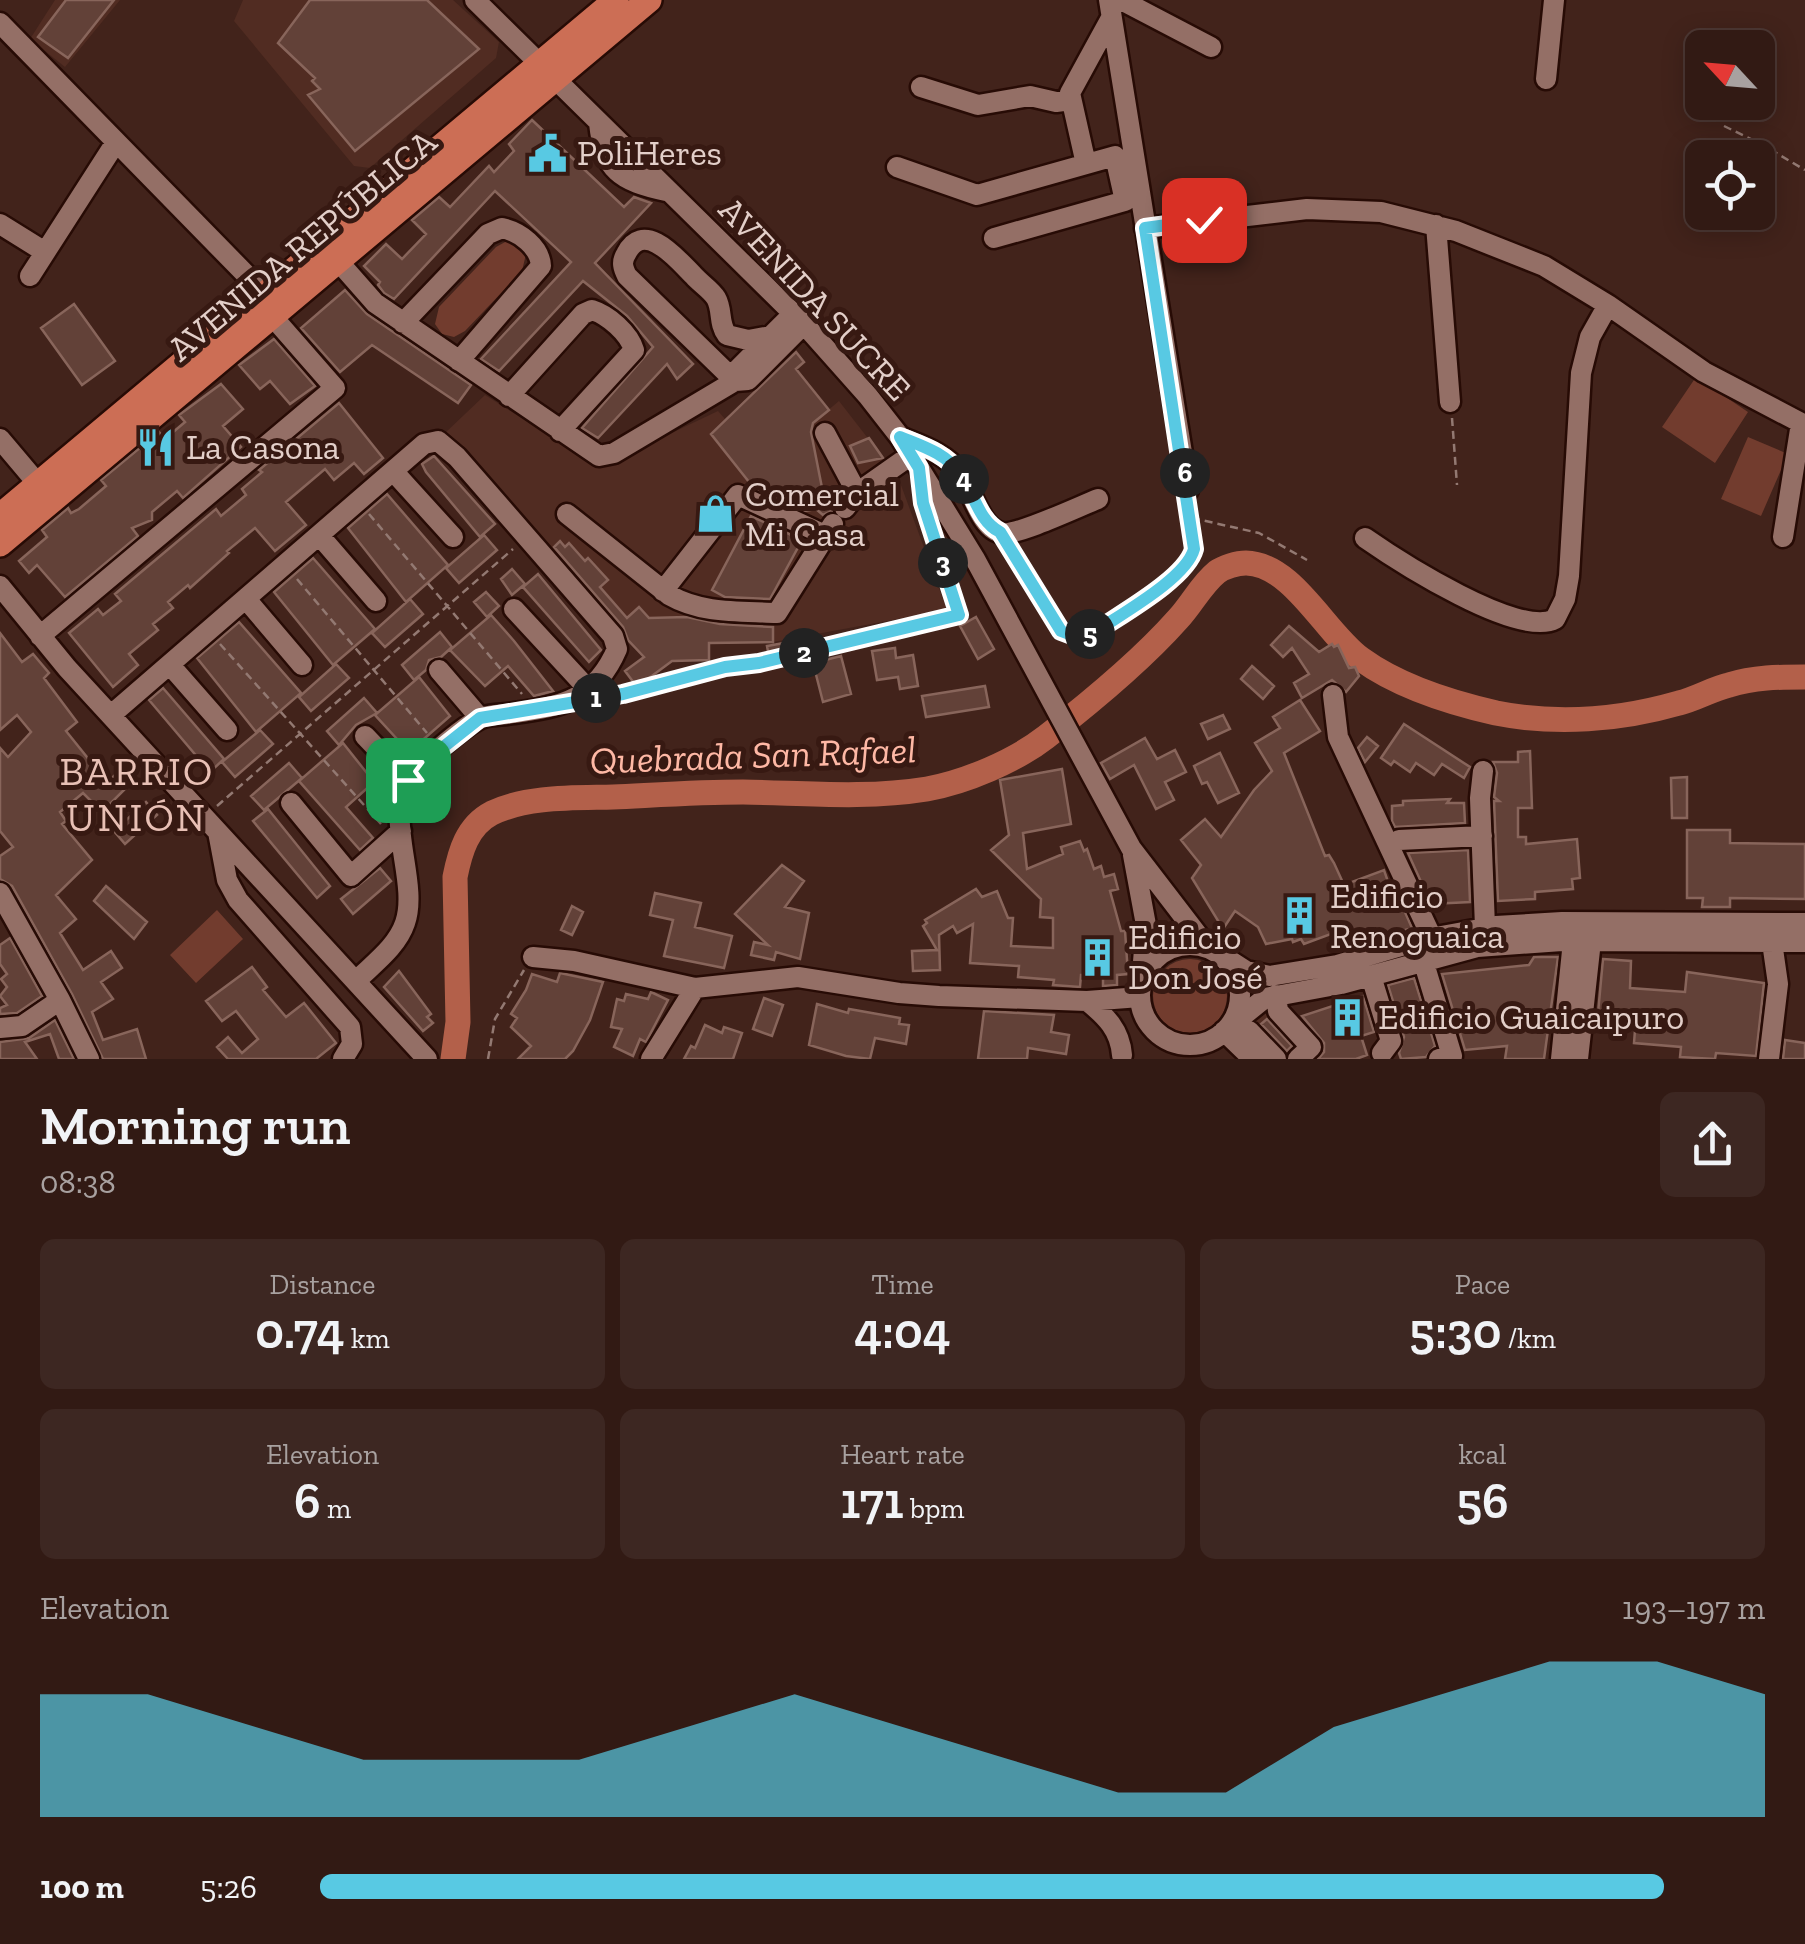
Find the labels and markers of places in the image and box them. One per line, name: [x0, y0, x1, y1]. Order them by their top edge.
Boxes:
public building icon: PoliHeres: [526, 132, 568, 174]
place label: PoliHeres: [577, 132, 722, 174]
pin: [1162, 178, 1247, 263]
restaurant icon: La Casona: [135, 426, 177, 468]
place label: La Casona: [186, 426, 340, 468]
pin: 6: [1160, 448, 1210, 498]
pin: 4: [939, 454, 989, 504]
place label: Comercial Mi Casa: [745, 473, 899, 555]
shop icon: Comercial Mi Casa: [694, 493, 736, 535]
pin: 3: [918, 538, 968, 588]
pin: 5: [1065, 609, 1115, 659]
pin: 2: [779, 628, 829, 678]
pin: 1: [571, 673, 621, 723]
pin: [366, 738, 451, 823]
place label: Edificio Renoguaica: [1330, 875, 1504, 957]
building icon: Edificio Renoguaica: [1279, 895, 1321, 937]
place label: Edificio Don José: [1128, 916, 1263, 998]
building icon: Edificio Don José: [1077, 936, 1119, 978]
building icon: Edificio Guaicaipuro: [1327, 996, 1369, 1038]
place label: Edificio Guaicaipuro: [1378, 996, 1684, 1038]

